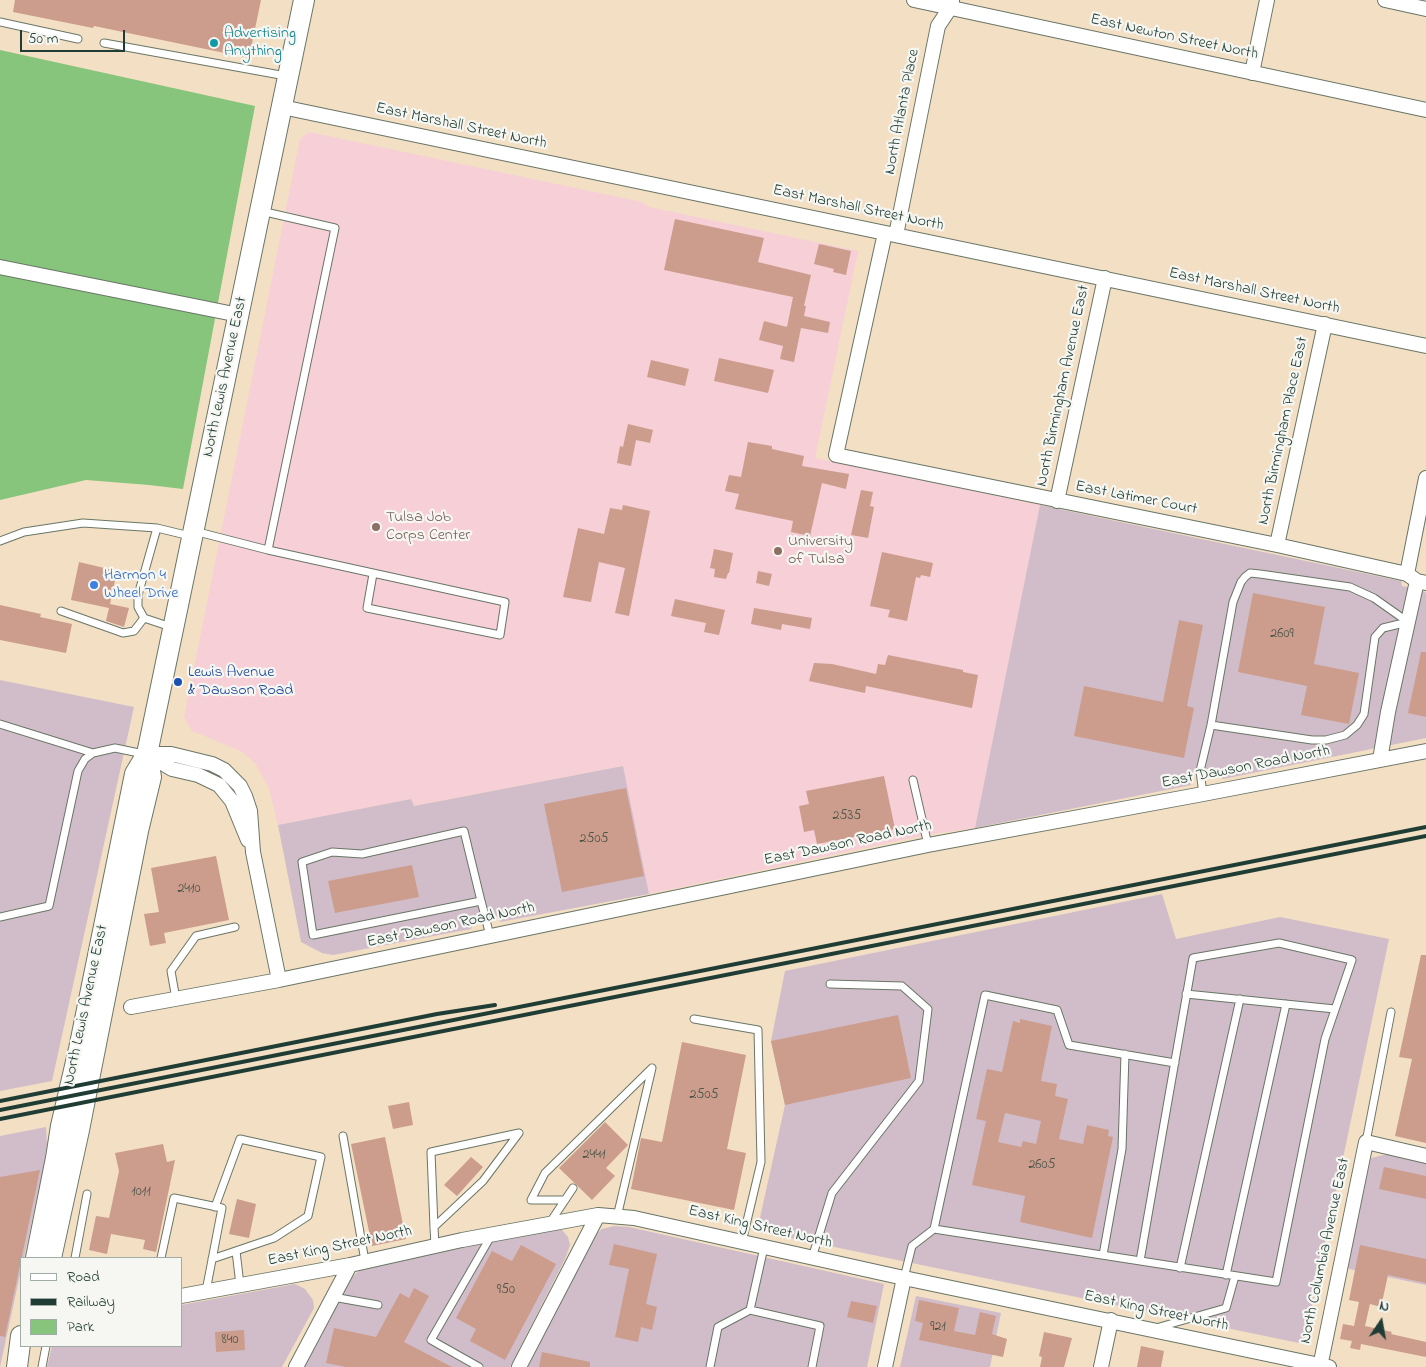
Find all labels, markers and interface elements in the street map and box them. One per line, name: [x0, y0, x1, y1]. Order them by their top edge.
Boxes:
street label: East Newton Street North: [1088, 11, 1260, 65]
scale bar: [22, 20, 128, 52]
place label: Advertising Anything: [224, 24, 296, 62]
text: 50 m: [28, 28, 58, 50]
marker: Advertising Anything: [208, 37, 220, 49]
street label: North Atlanta Place: [881, 48, 925, 176]
street label: East Marshall Street North: [374, 99, 548, 155]
street label: East Marshall Street North: [771, 181, 945, 237]
street label: East Marshall Street North: [1167, 264, 1341, 320]
street label: North Birmingham Avenue East: [1033, 283, 1095, 489]
street label: North Lewis Avenue East: [200, 295, 252, 459]
street label: North Birmingham Place East: [1255, 335, 1313, 527]
street label: East Latimer Court: [1073, 478, 1199, 520]
place label: Tulsa Job Corps Center: [386, 508, 470, 546]
marker: Tulsa Job Corps Center: [370, 521, 382, 533]
place label: University of Tulsa: [788, 532, 853, 570]
marker: University of Tulsa: [772, 545, 784, 557]
place label: Harmon 4 Wheel Drive: [104, 566, 178, 604]
marker: Harmon 4 Wheel Drive: [88, 579, 100, 591]
house number: 2609: [1270, 627, 1294, 643]
place label: Lewis Avenue & Dawson Road: [188, 663, 293, 701]
marker: Lewis Avenue & Dawson Road: [172, 676, 184, 688]
street label: East Dawson Road North: [1160, 742, 1332, 794]
house number: 2535: [833, 809, 861, 825]
street label: East Dawson Road North: [762, 817, 934, 871]
house number: 2505: [579, 832, 609, 848]
house number: 2410: [177, 882, 201, 898]
street label: East Dawson Road North: [365, 899, 537, 953]
street label: North Lewis Avenue East: [61, 923, 113, 1087]
house number: 2505: [689, 1088, 719, 1104]
house number: 2441: [583, 1148, 605, 1164]
street label: North Columbia Avenue East: [1297, 1156, 1355, 1346]
house number: 2605: [1028, 1158, 1056, 1174]
house number: 1011: [131, 1185, 151, 1201]
street label: East King Street North: [686, 1202, 834, 1254]
street label: East King Street North: [266, 1222, 414, 1272]
legend: [20, 1257, 182, 1347]
text: Road: [67, 1266, 100, 1288]
house number: 950: [497, 1283, 515, 1299]
street label: East King Street North: [1082, 1287, 1230, 1337]
text: Railway: [67, 1291, 115, 1313]
text: N: [1377, 1296, 1391, 1318]
north arrow: [1356, 1297, 1406, 1347]
text: Park: [67, 1316, 94, 1338]
house number: 921: [930, 1320, 946, 1336]
house number: 840: [221, 1333, 239, 1349]

